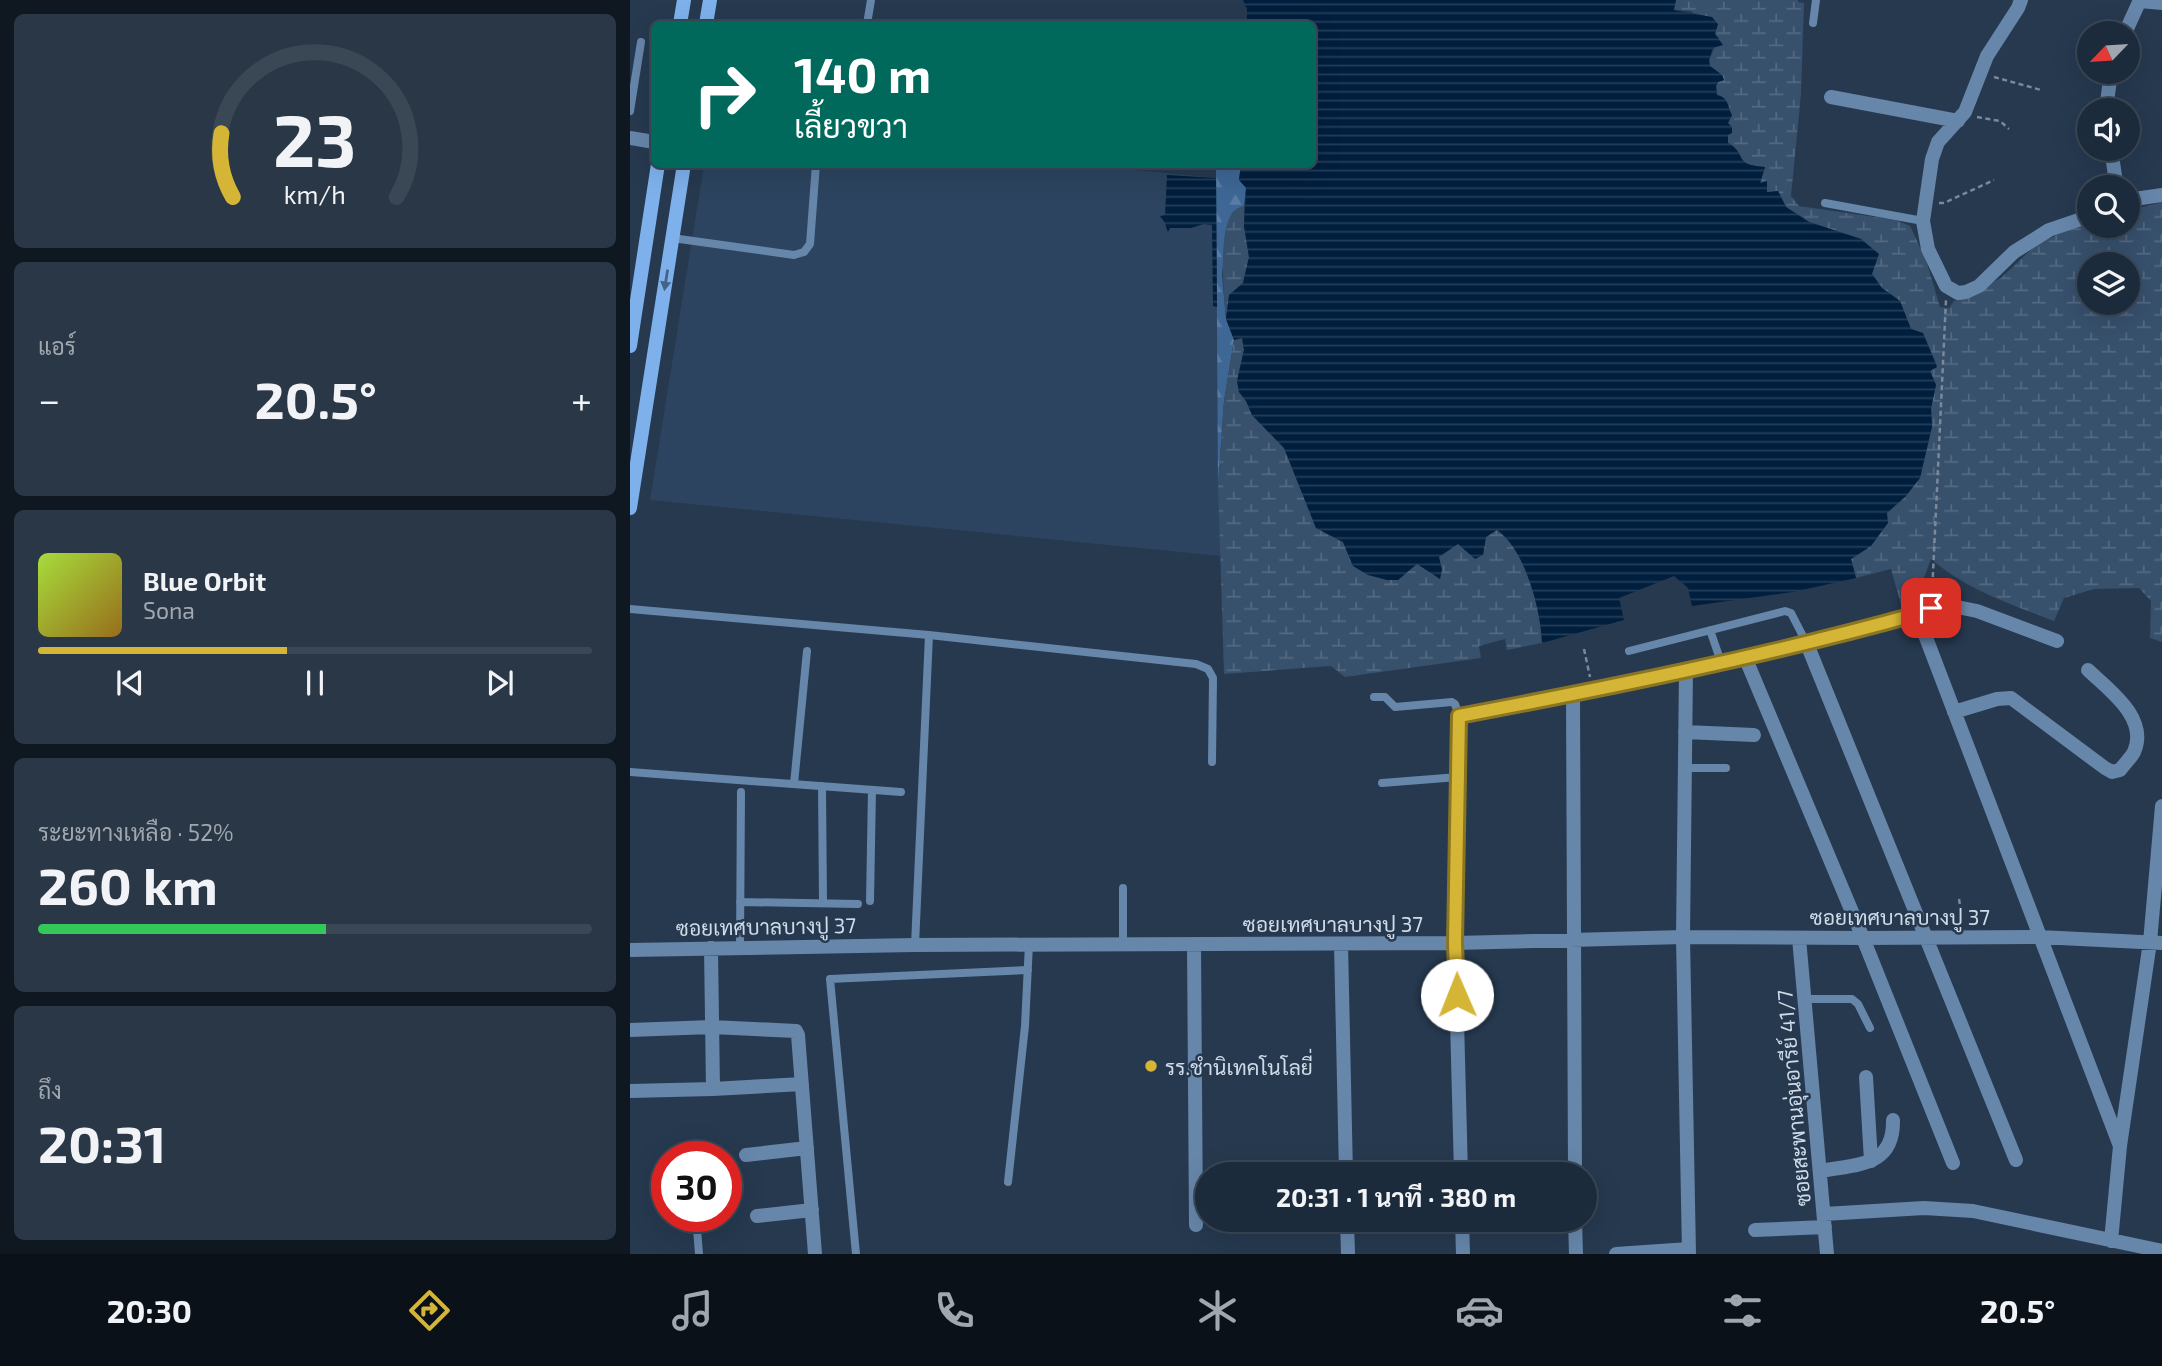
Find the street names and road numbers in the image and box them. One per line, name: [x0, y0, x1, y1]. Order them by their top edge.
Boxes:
street label: ซอยเทศบาลบางปู 37: [1810, 904, 1990, 933]
street label: ซอยเทศบาลบางปู 37: [1243, 911, 1423, 940]
street label: ซอยเทศบาลบางปู 37: [676, 912, 857, 944]
street label: ซอยสะพานอุ่นอารีย์ 41/7: [1771, 988, 1818, 1207]

